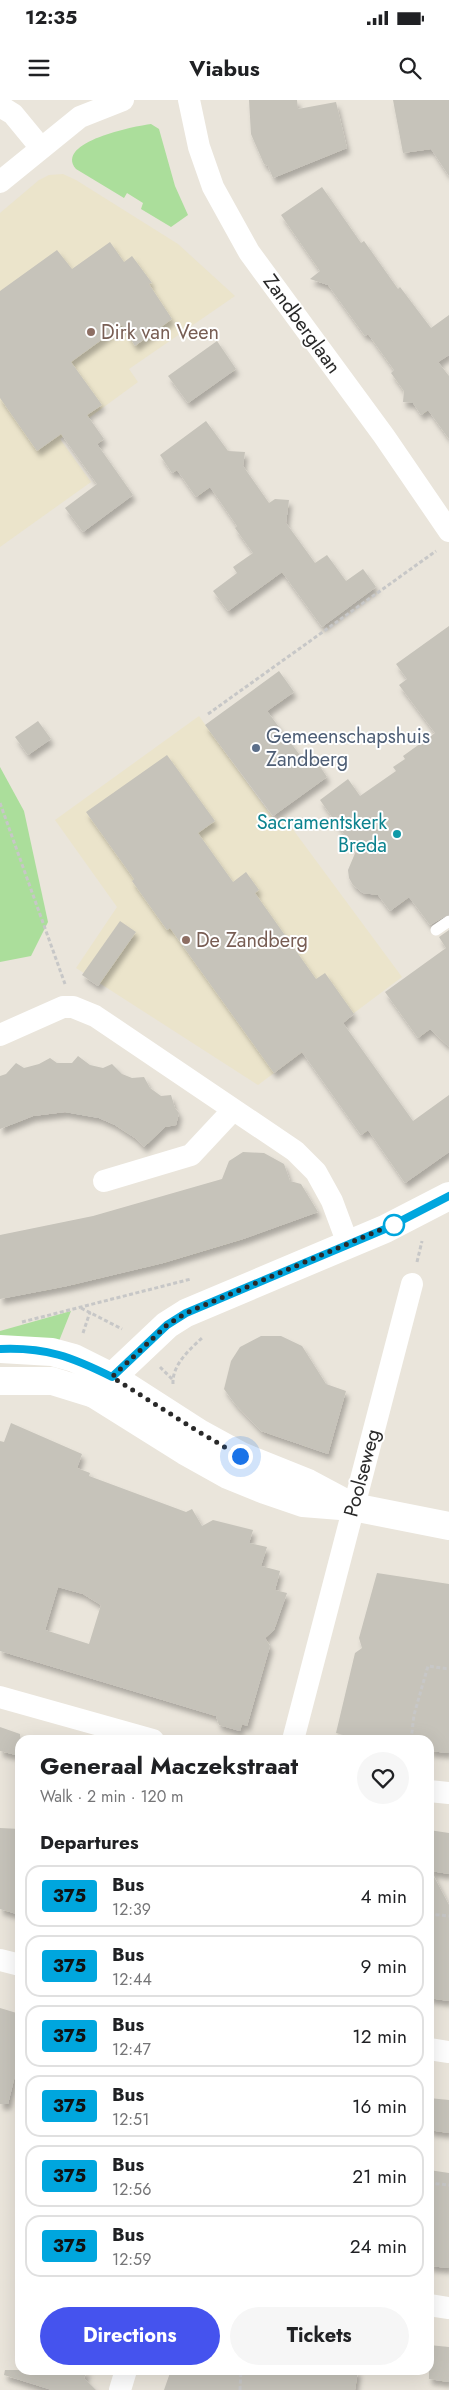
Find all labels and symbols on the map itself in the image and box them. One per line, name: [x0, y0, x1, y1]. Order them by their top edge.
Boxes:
street label: Zandberglaan: [256, 268, 348, 380]
place label: Dirk van Veen: [101, 318, 219, 347]
marker: Dirk van Veen: [85, 326, 97, 338]
place label: Gemeenschapshuis Zandberg: [266, 722, 430, 774]
marker: Gemeenschapshuis Zandberg: [250, 742, 262, 754]
place label: Sacramentskerk Breda: [257, 808, 387, 860]
marker: Sacramentskerk Breda: [391, 828, 403, 840]
place label: De Zandberg: [196, 926, 308, 955]
marker: De Zandberg: [180, 934, 192, 946]
unlabelled marker: [383, 1214, 405, 1236]
street label: Poolseweg: [336, 1426, 388, 1520]
your location: [228, 1444, 253, 1469]

